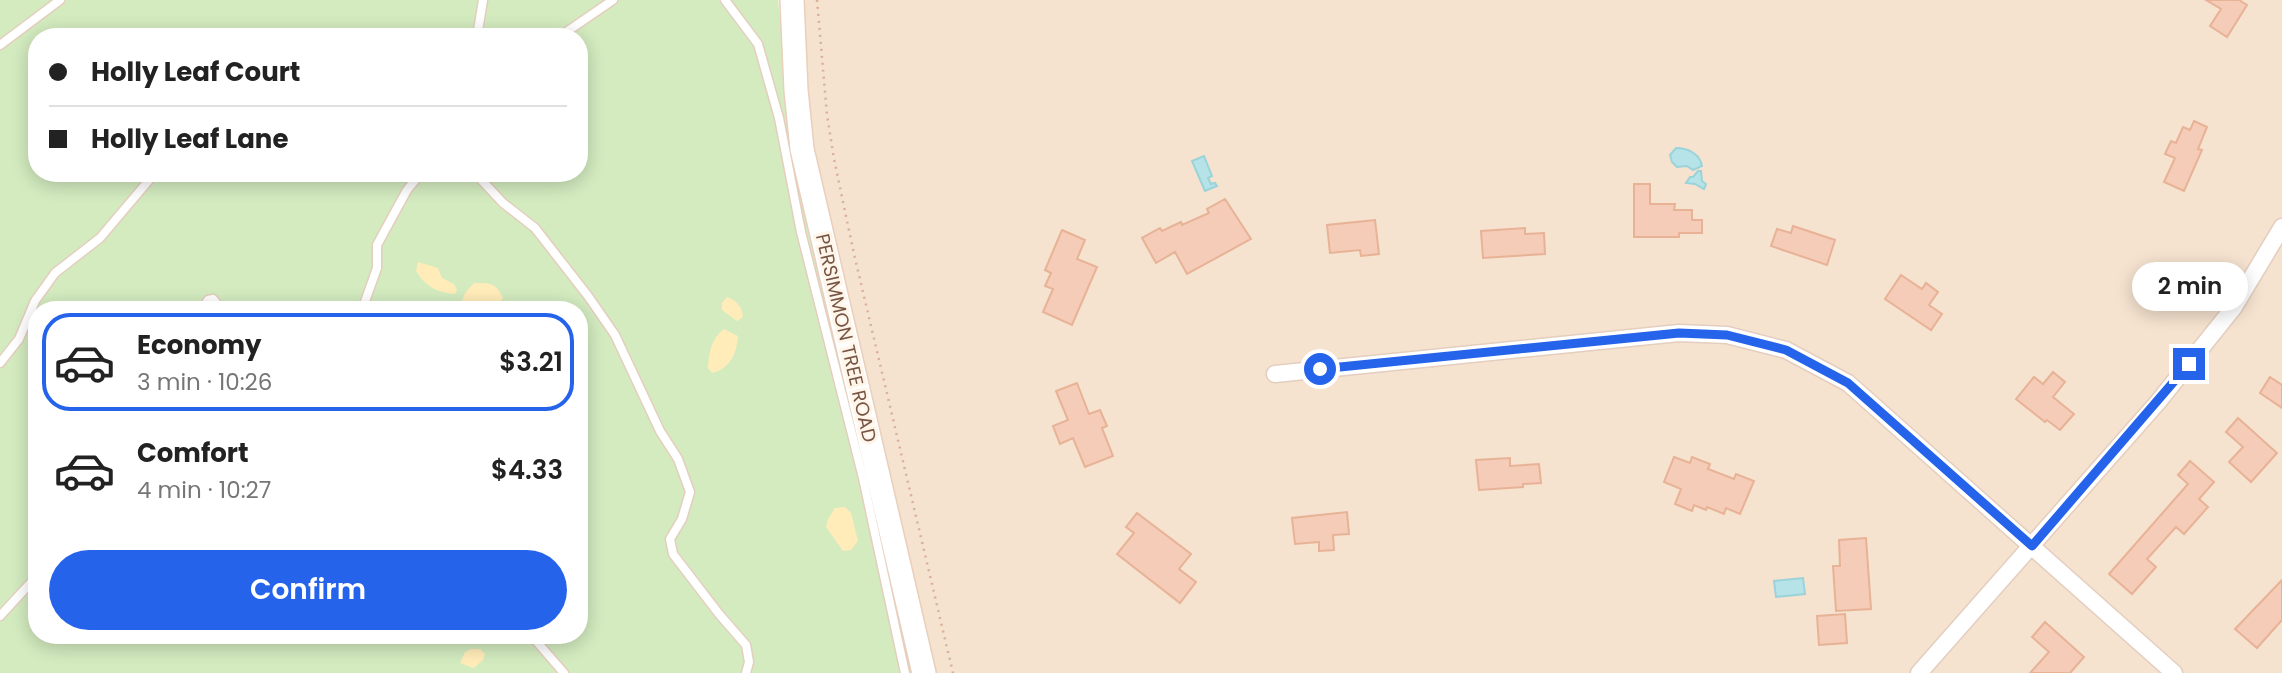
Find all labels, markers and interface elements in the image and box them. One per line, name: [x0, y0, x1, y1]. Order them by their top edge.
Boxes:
text: Holly Leaf Court: [91, 54, 300, 90]
text: Holly Leaf Lane: [91, 121, 288, 157]
street label: PERSIMMON TREE ROAD: [809, 231, 883, 445]
callout: 2 min: [2131, 262, 2247, 312]
text: 2 min: [2158, 270, 2222, 302]
text: Economy: [137, 327, 261, 363]
icon: car: [53, 331, 116, 394]
text: $3.21: [499, 344, 563, 380]
route end: [2173, 348, 2205, 380]
route start: [1304, 353, 1336, 385]
text: 3 min · 10:26: [137, 366, 272, 398]
text: Comfort: [137, 435, 249, 471]
icon: car: [53, 439, 116, 502]
text: $4.33: [491, 452, 563, 488]
text: 4 min · 10:27: [137, 474, 271, 506]
button: Confirm: [49, 550, 567, 630]

